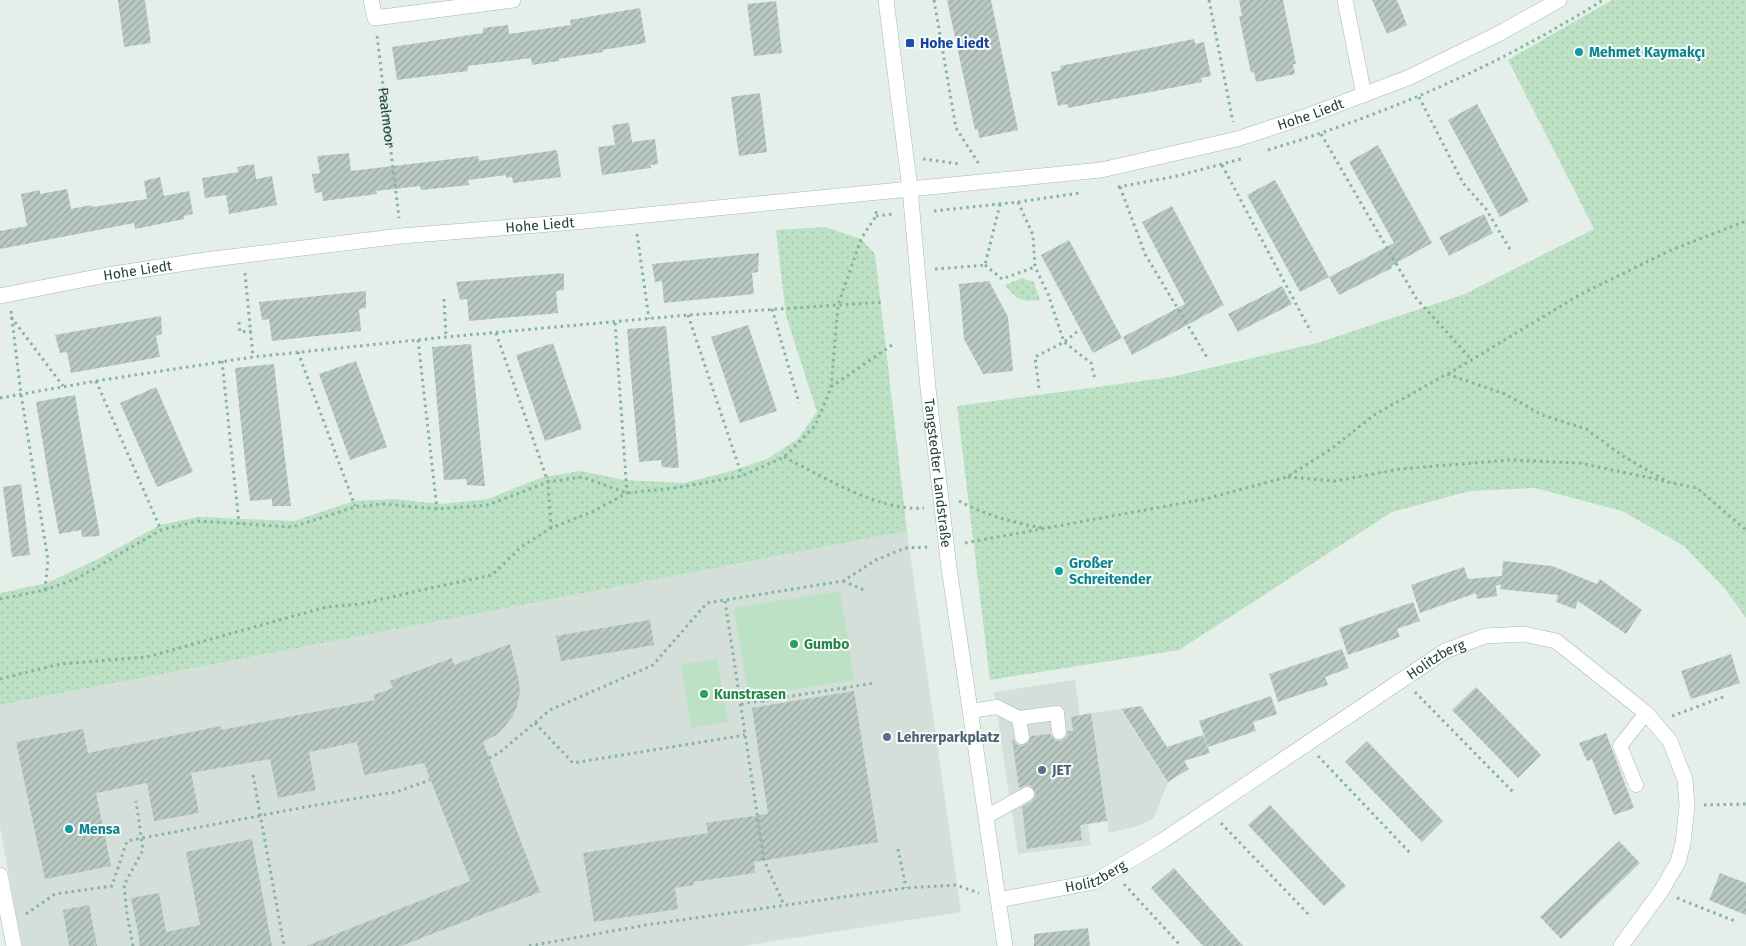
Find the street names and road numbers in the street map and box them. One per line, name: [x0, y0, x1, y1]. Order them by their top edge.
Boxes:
street label: Paalmoor: [374, 87, 398, 149]
street label: Hohe Liedt: [1275, 95, 1347, 134]
street label: Hohe Liedt: [505, 214, 576, 237]
street label: Hohe Liedt: [102, 257, 174, 284]
street label: Tangstedter Landstraße: [920, 398, 955, 549]
street label: Holitzberg: [1403, 636, 1468, 683]
street label: Holitzberg: [1064, 856, 1130, 896]

